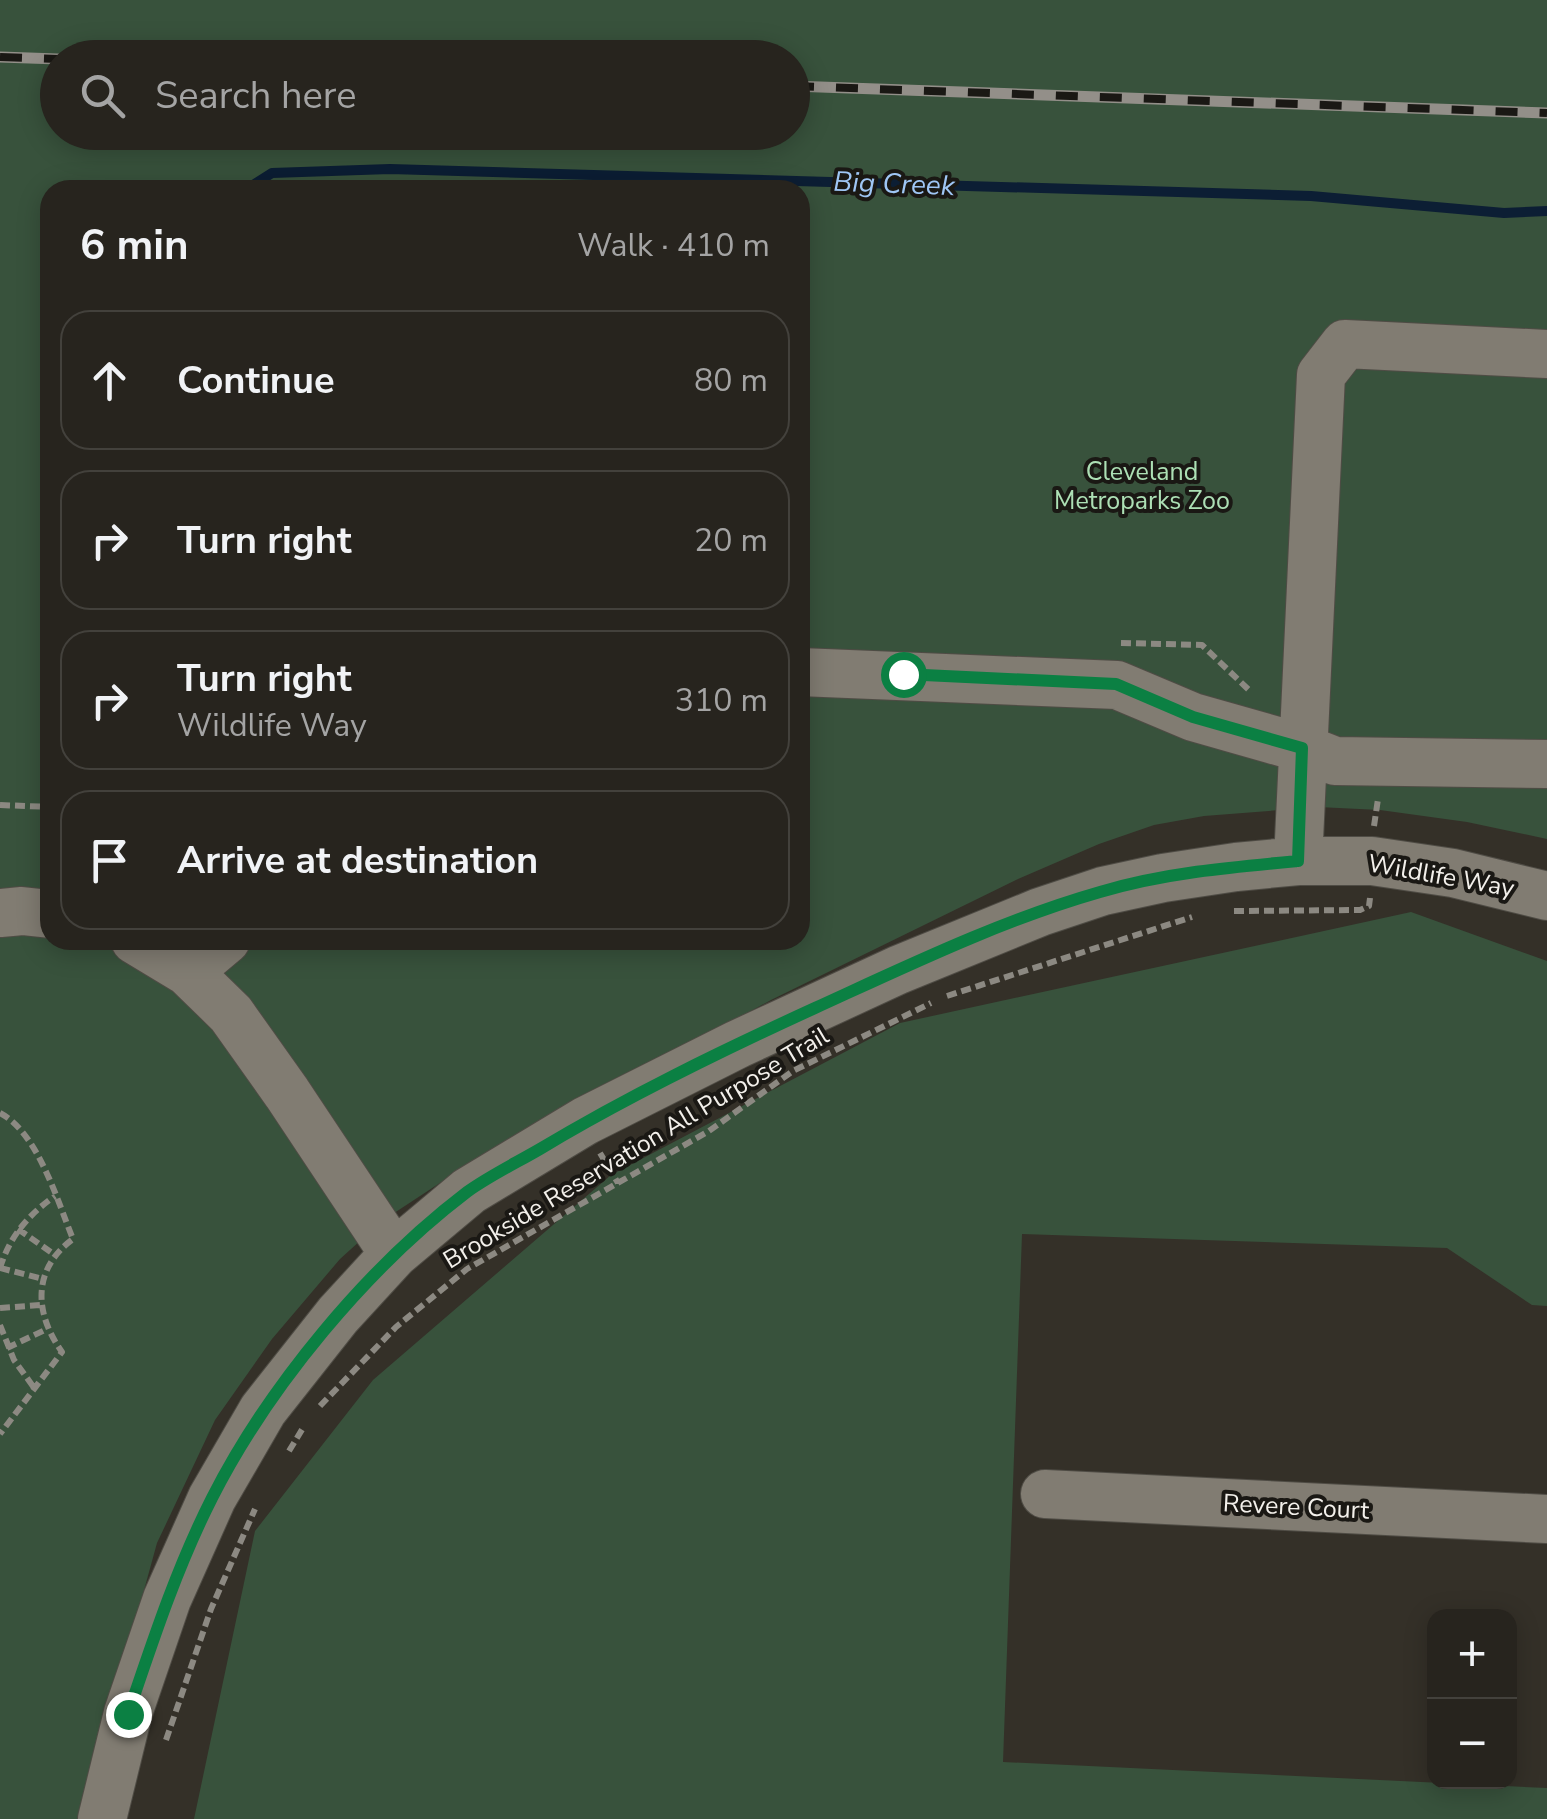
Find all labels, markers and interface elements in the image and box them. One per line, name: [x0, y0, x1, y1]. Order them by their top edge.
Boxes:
search box: [40, 40, 810, 150]
icon: search: [75, 68, 130, 123]
text: Search here: [155, 70, 356, 121]
water label: Big Creek: [833, 163, 956, 205]
text: 6 min: [80, 217, 189, 274]
text: Walk · 410 m: [577, 224, 770, 267]
icon: ahead: [82, 353, 137, 408]
text: Continue: [177, 355, 335, 406]
text: 80 m: [694, 359, 768, 402]
park label: Cleveland Metroparks Zoo: [1054, 455, 1230, 518]
icon: right: [82, 513, 137, 568]
text: Turn right: [177, 515, 352, 566]
text: 20 m: [694, 519, 768, 562]
route start: [881, 652, 927, 698]
text: Turn right: [177, 653, 352, 704]
icon: right: [82, 673, 137, 728]
text: 310 m: [675, 679, 768, 722]
text: Wildlife Way: [177, 704, 367, 747]
icon: arrive: [82, 833, 137, 888]
text: Arrive at destination: [177, 835, 538, 886]
street label: Wildlife Way: [1365, 846, 1517, 906]
street label: Brookside Reservation All Purpose Trail: [437, 1019, 836, 1277]
street label: Revere Court: [1222, 1486, 1370, 1528]
map controls: [1427, 1609, 1517, 1789]
button: +: [1427, 1609, 1517, 1699]
route end: [106, 1692, 152, 1738]
button: −: [1427, 1699, 1517, 1789]

